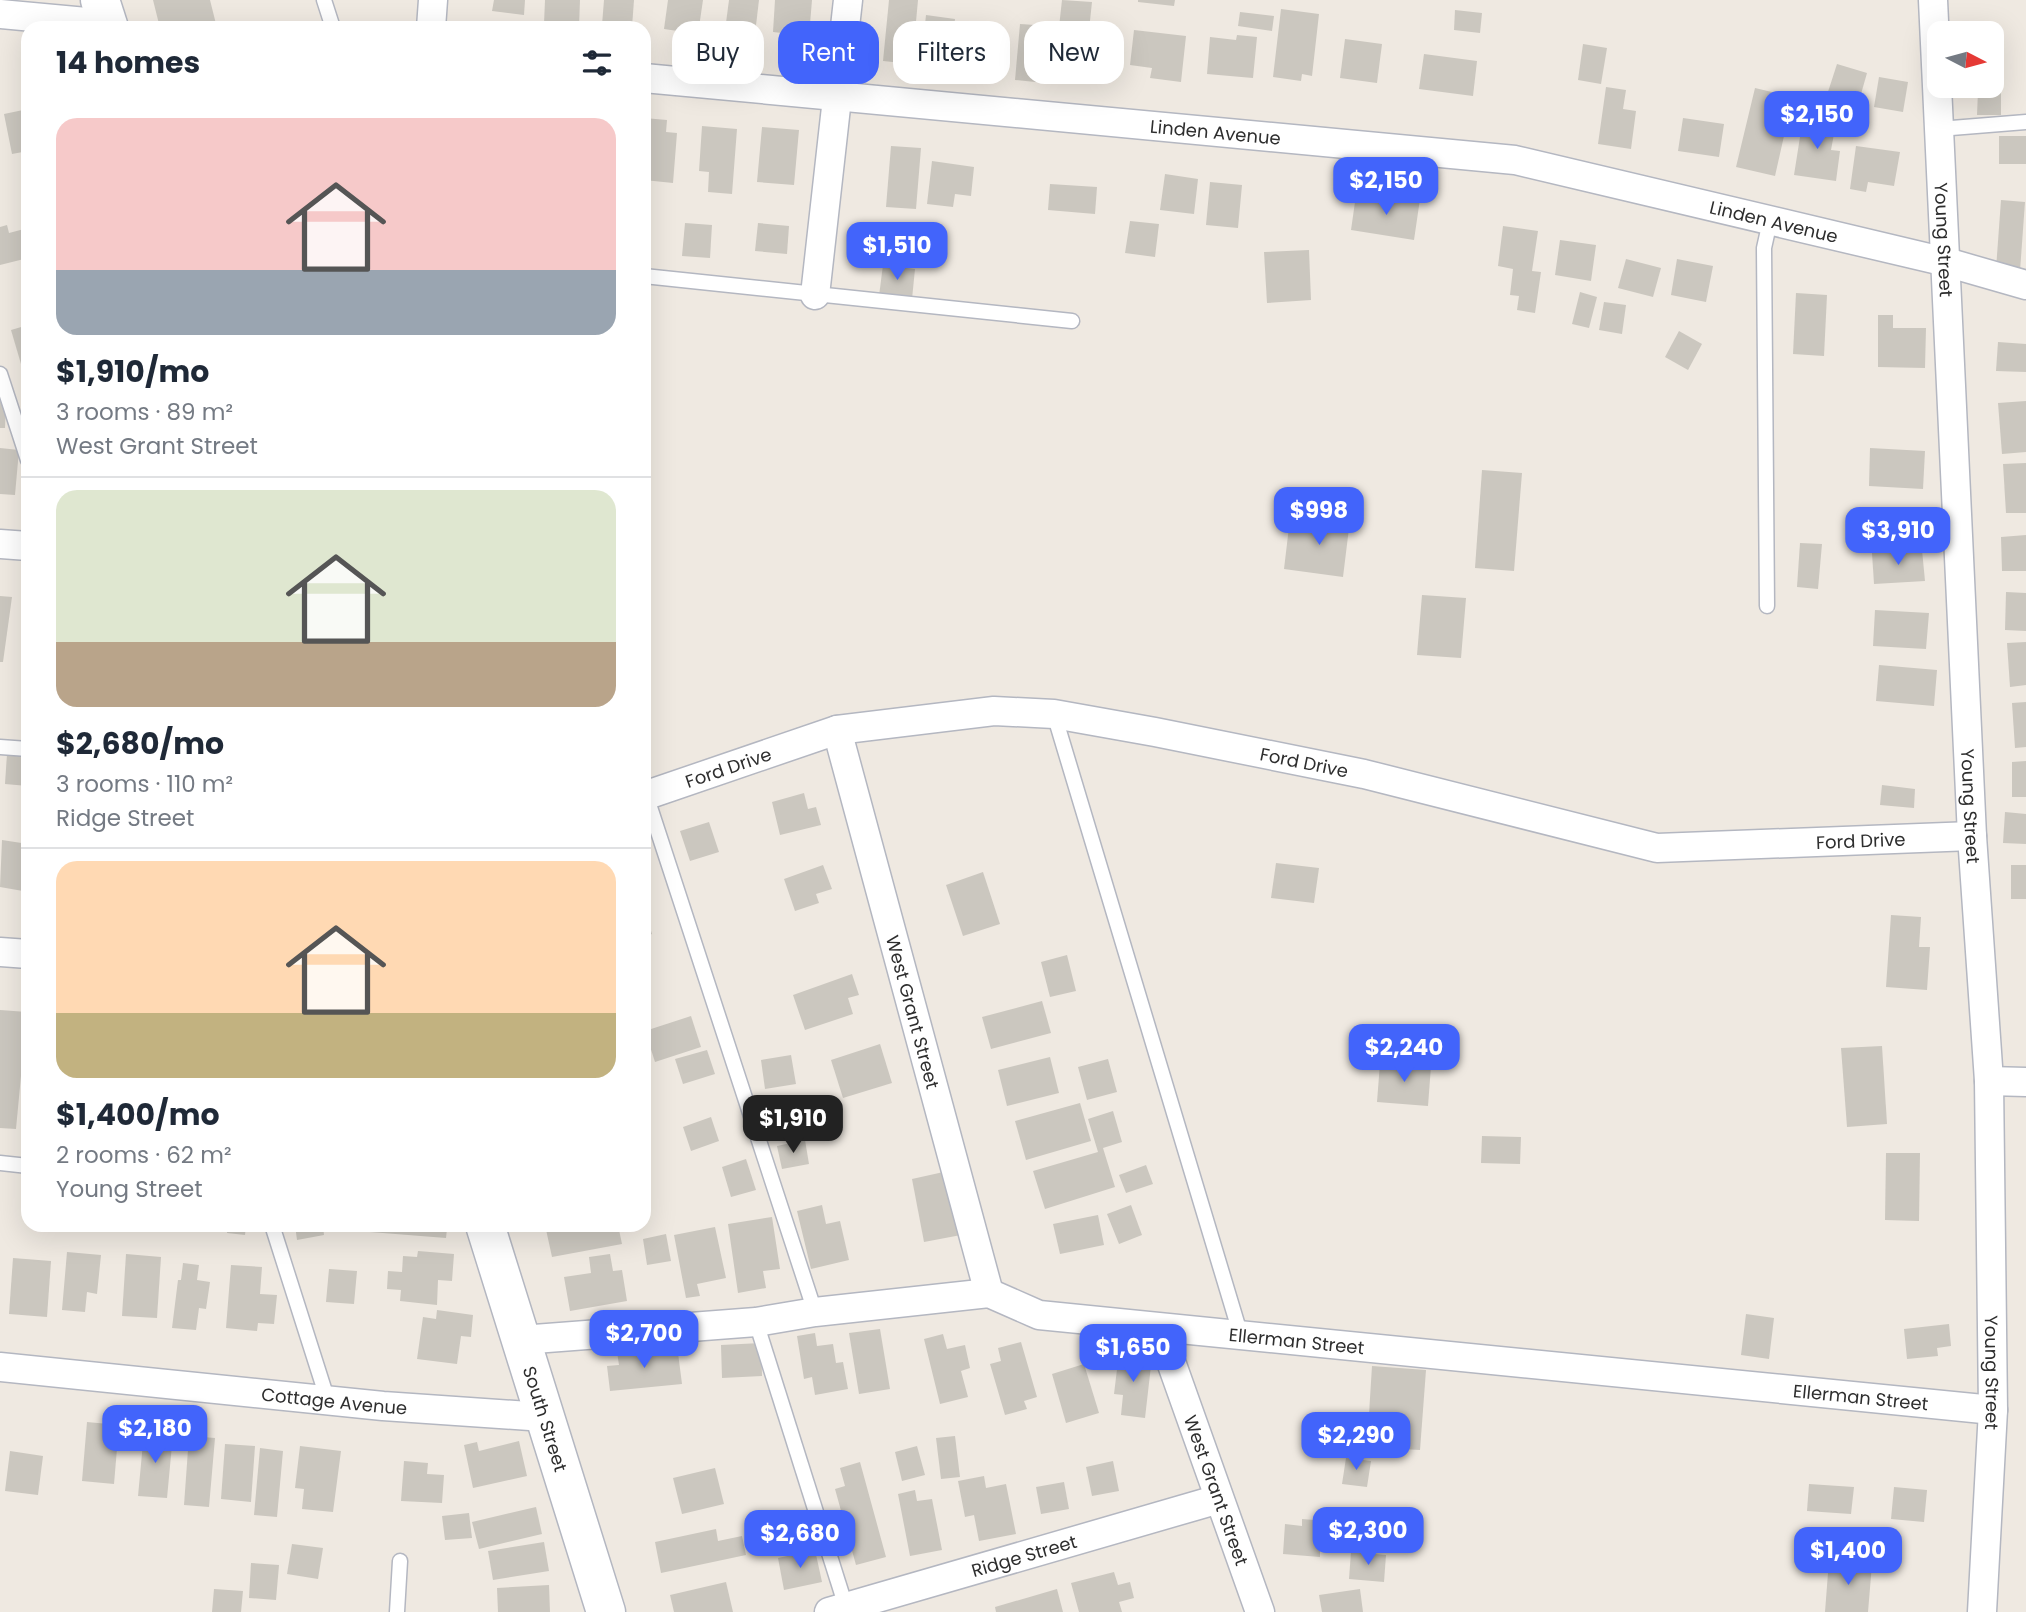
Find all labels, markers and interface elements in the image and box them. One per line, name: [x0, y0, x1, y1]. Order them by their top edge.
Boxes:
chip: Buy: [672, 21, 764, 84]
chip: Rent: [778, 21, 879, 84]
chip: Filters: [893, 21, 1010, 84]
chip: New: [1024, 21, 1124, 84]
north arrow: [1927, 21, 2004, 98]
map controls: [1927, 21, 2004, 98]
text: 14 homes: [56, 41, 200, 84]
icon: filters: [578, 44, 616, 82]
pin: $2,150: [1760, 92, 1874, 151]
text: $2,150: [1780, 98, 1854, 130]
street label: Linden Avenue: [1149, 113, 1282, 150]
pin: $2,150: [1329, 158, 1443, 217]
icon: home: [273, 164, 399, 290]
text: $2,150: [1349, 164, 1423, 196]
street label: Young Street: [1929, 182, 1959, 298]
street label: Linden Avenue: [1707, 194, 1841, 249]
pin: $1,510: [840, 222, 954, 282]
text: $1,510: [863, 229, 931, 261]
text: $1,910/mo: [56, 350, 209, 393]
text: 3 rooms · 89 m²: [56, 396, 233, 428]
text: West Grant Street: [56, 430, 258, 462]
pin: $998: [1278, 488, 1360, 547]
text: $998: [1290, 494, 1348, 526]
pin: $3,910: [1841, 508, 1955, 567]
text: $3,910: [1861, 514, 1935, 546]
icon: home: [273, 536, 399, 662]
text: $2,680/mo: [56, 722, 224, 765]
street label: Ford Drive: [682, 741, 775, 794]
street label: Ford Drive: [1258, 741, 1351, 783]
street label: Young Street: [1955, 748, 1986, 864]
text: 3 rooms · 110 m²: [56, 768, 233, 800]
text: Ridge Street: [56, 802, 194, 834]
street label: Ford Drive: [1816, 826, 1906, 854]
icon: home: [273, 907, 399, 1033]
street label: West Grant Street: [880, 932, 946, 1091]
pin: $2,240: [1347, 1024, 1461, 1084]
text: $2,240: [1365, 1031, 1443, 1063]
text: $1,400/mo: [56, 1093, 220, 1136]
pin: $1,910: [736, 1096, 850, 1155]
text: $1,910: [759, 1102, 827, 1134]
text: 2 rooms · 62 m²: [56, 1139, 232, 1171]
text: Young Street: [56, 1173, 203, 1205]
pin: $2,700: [587, 1310, 701, 1370]
street label: Young Street: [1979, 1315, 2006, 1431]
text: $2,700: [605, 1317, 683, 1349]
street label: Ellerman Street: [1228, 1321, 1365, 1360]
pin: $1,650: [1076, 1324, 1190, 1384]
text: $1,650: [1096, 1331, 1170, 1363]
street label: South Street: [517, 1363, 574, 1475]
street label: Ellerman Street: [1792, 1378, 1930, 1416]
street label: Cottage Avenue: [260, 1381, 408, 1420]
pin: $2,180: [98, 1406, 212, 1465]
street label: West Grant Street: [1178, 1411, 1255, 1569]
text: $2,180: [118, 1412, 192, 1444]
pin: $2,290: [1299, 1412, 1413, 1472]
text: $2,290: [1317, 1419, 1395, 1451]
pin: $2,300: [1311, 1508, 1425, 1567]
pin: $2,680: [743, 1510, 857, 1570]
text: $2,300: [1329, 1514, 1407, 1546]
text: $2,680: [760, 1517, 840, 1549]
street label: Ridge Street: [968, 1528, 1080, 1583]
pin: $1,400: [1791, 1528, 1905, 1587]
text: $1,400: [1810, 1534, 1886, 1566]

